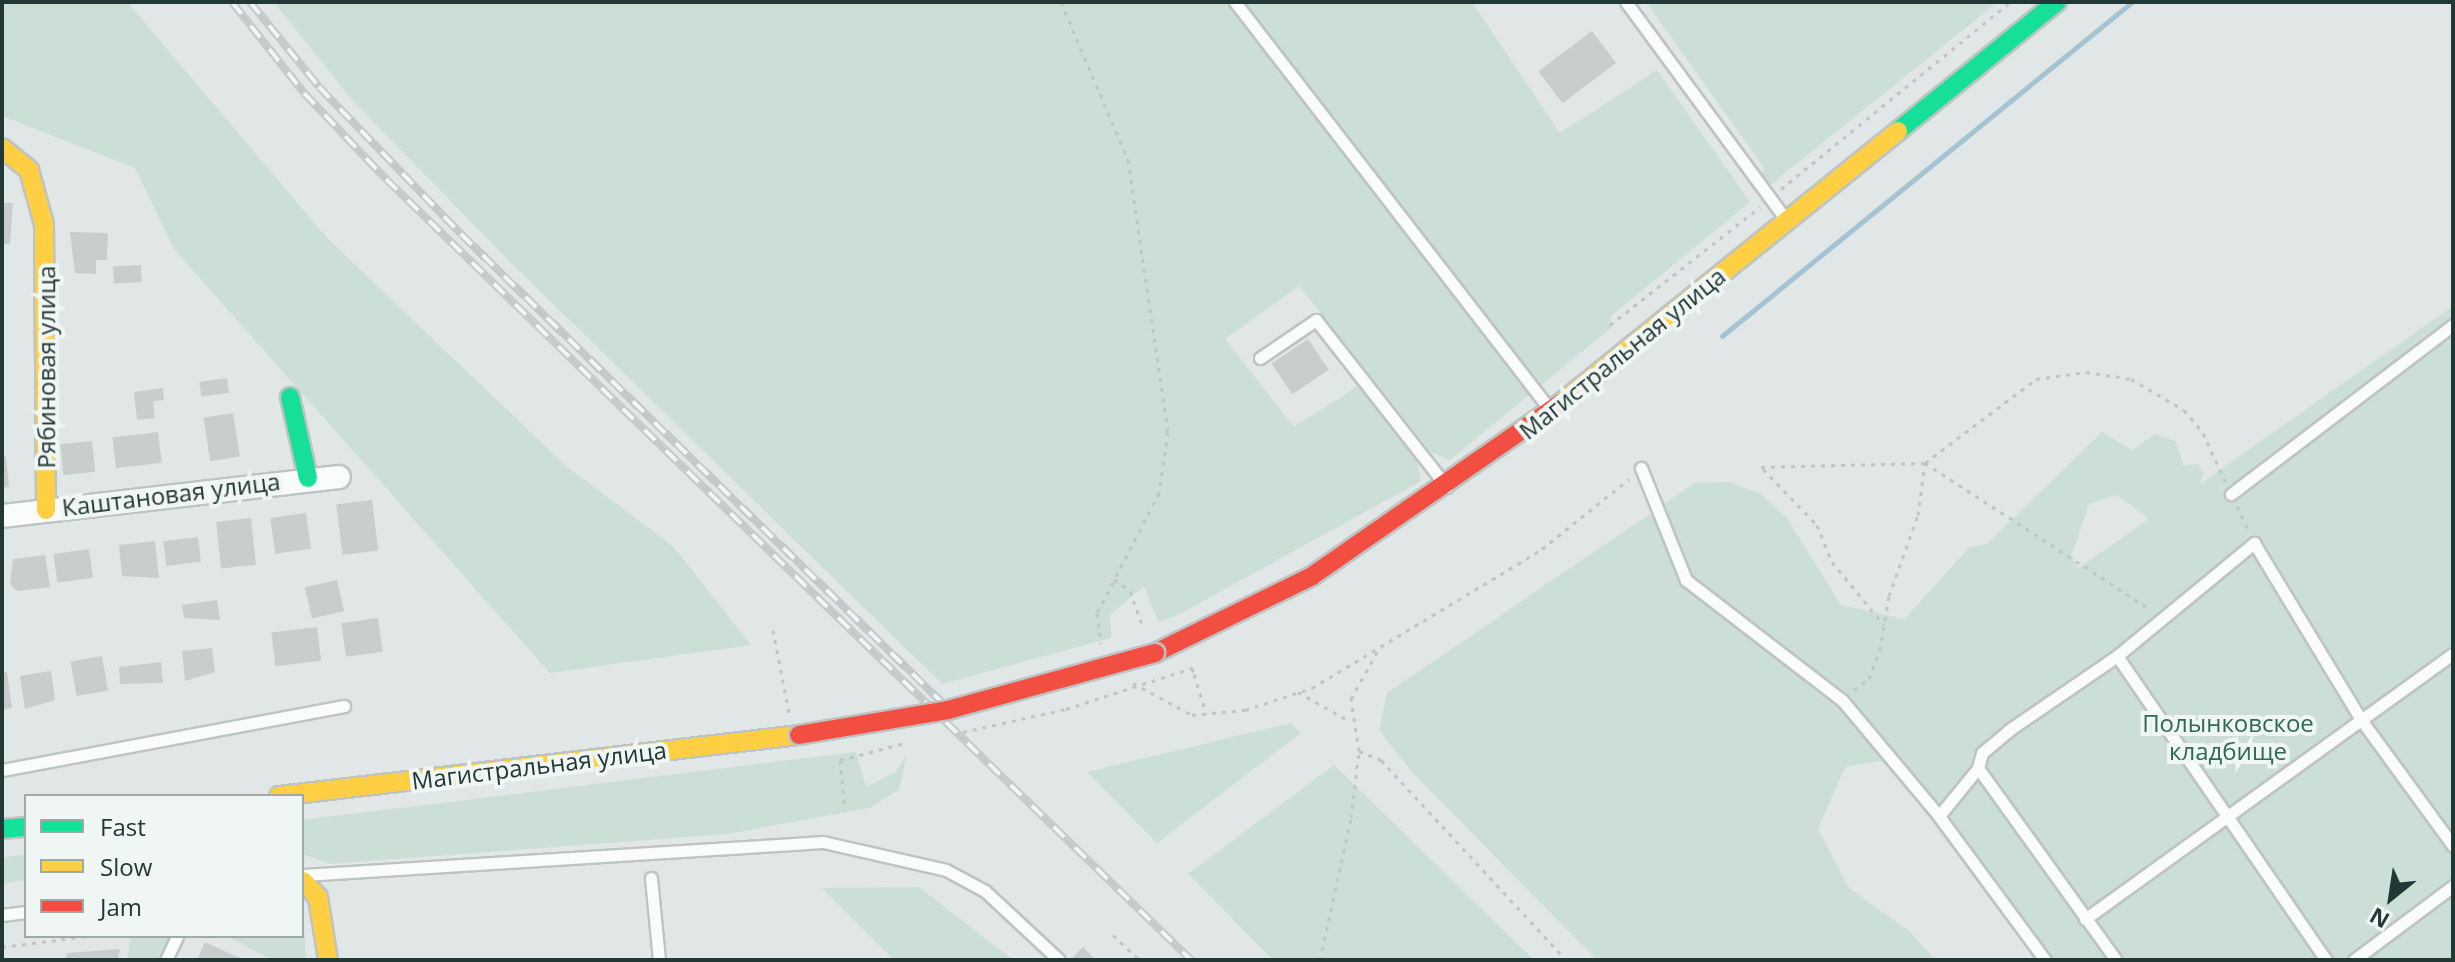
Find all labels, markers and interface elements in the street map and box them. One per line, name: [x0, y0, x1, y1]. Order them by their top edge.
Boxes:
street label: Магистральная улица: [1513, 261, 1731, 445]
street label: Рябиновая улица: [32, 266, 60, 468]
street label: Каштановая улица: [60, 466, 282, 522]
park label: Полынковское кладбище: [2142, 709, 2314, 765]
street label: Магистральная улица: [410, 735, 668, 795]
legend: [24, 794, 304, 938]
text: Fast: [100, 810, 146, 843]
text: Slow: [100, 850, 152, 883]
north arrow: [2351, 858, 2431, 938]
text: Jam: [100, 890, 142, 923]
text: N: [2364, 901, 2394, 936]

